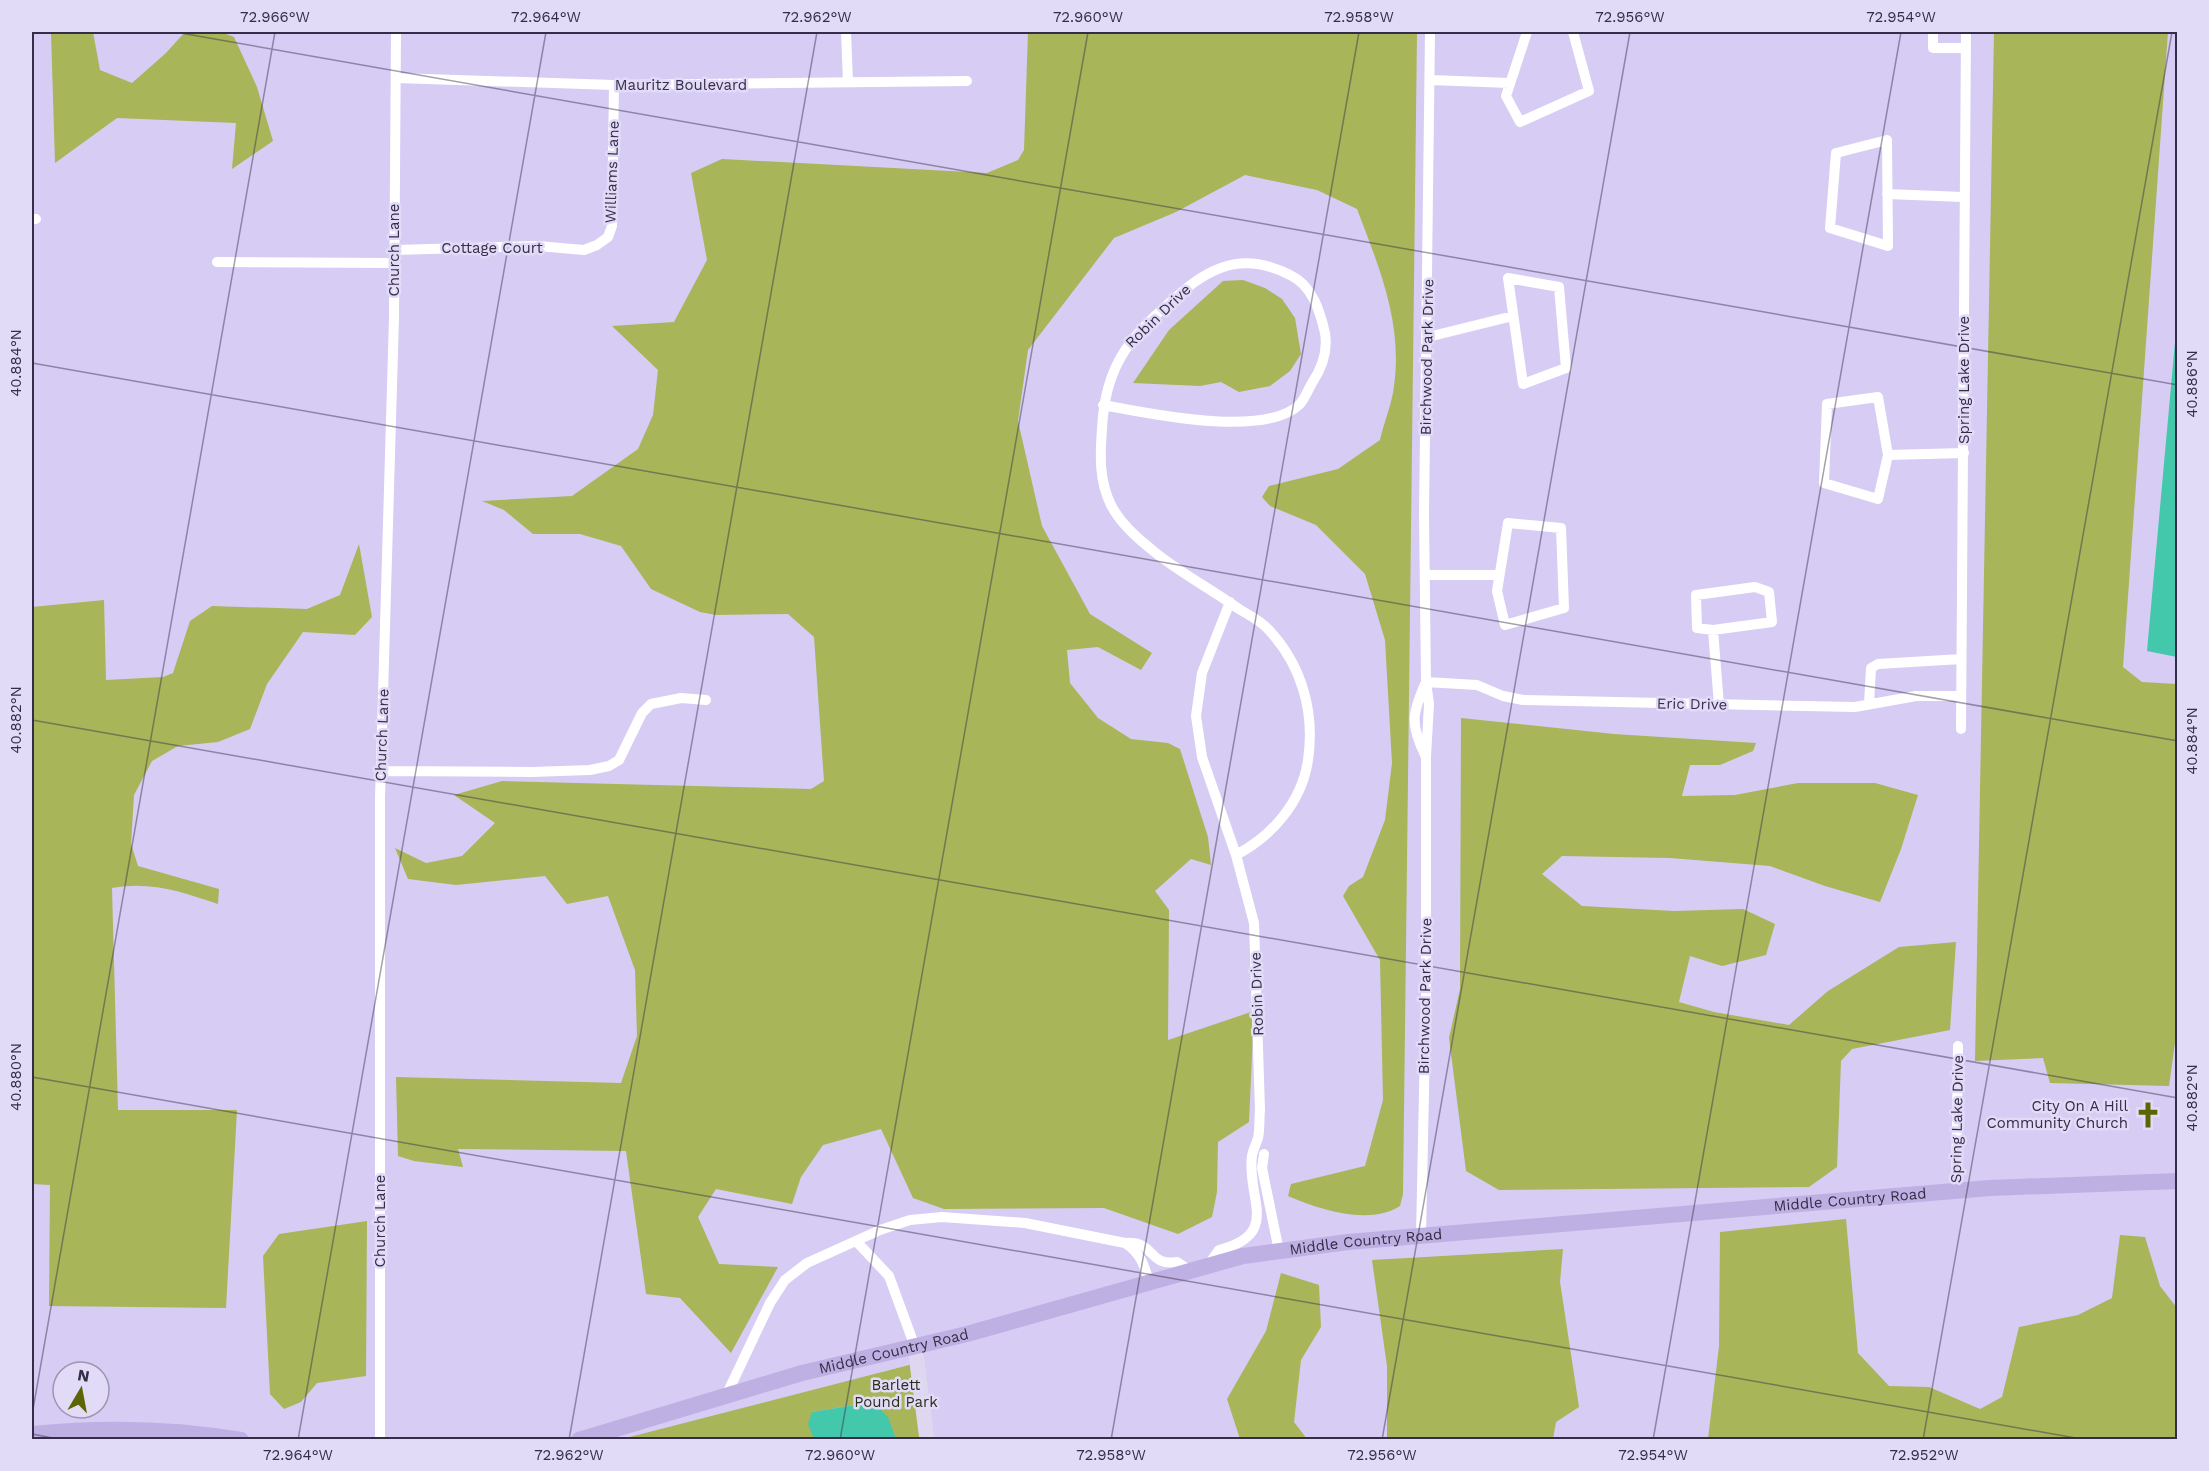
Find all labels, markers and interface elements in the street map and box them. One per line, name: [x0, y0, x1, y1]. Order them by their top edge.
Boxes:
text: 72.966°W: [240, 8, 310, 26]
text: 72.964°W: [511, 8, 581, 26]
text: 72.962°W: [782, 8, 852, 26]
text: 72.960°W: [1053, 8, 1123, 26]
text: 72.958°W: [1324, 8, 1394, 26]
text: 72.956°W: [1595, 8, 1665, 26]
text: 72.954°W: [1866, 8, 1936, 26]
street label: Mauritz Boulevard: [615, 76, 747, 94]
street label: Williams Lane: [601, 120, 623, 224]
street label: Church Lane: [385, 204, 403, 296]
street label: Cottage Court: [441, 239, 543, 257]
street label: Birchwood Park Drive: [1417, 279, 1437, 435]
street label: Robin Drive: [1122, 280, 1194, 352]
street label: Spring Lake Drive: [1955, 316, 1973, 444]
text: 40.884°N: [7, 329, 25, 397]
text: 40.886°N: [2183, 350, 2201, 418]
text: 40.882°N: [7, 686, 25, 754]
street label: Church Lane: [371, 688, 393, 782]
street label: Eric Drive: [1657, 694, 1727, 714]
text: 40.884°N: [2183, 707, 2201, 775]
street label: Birchwood Park Drive: [1415, 918, 1435, 1074]
street label: Robin Drive: [1247, 952, 1267, 1036]
text: 40.880°N: [7, 1043, 25, 1111]
street label: Spring Lake Drive: [1947, 1055, 1967, 1183]
text: 40.882°N: [2183, 1064, 2201, 1132]
place label: City On A Hill Community Church: [1986, 1097, 2128, 1132]
church icon: City On A Hill Community Church: [2133, 1100, 2163, 1130]
street label: Church Lane: [371, 1175, 389, 1267]
street label: Middle Country Road: [1773, 1184, 1927, 1215]
street label: Middle Country Road: [1289, 1225, 1443, 1259]
street label: Middle Country Road: [817, 1325, 970, 1378]
north arrow: [51, 1360, 111, 1420]
text: N: [76, 1365, 91, 1386]
park label: Barlett Pound Park: [854, 1376, 938, 1411]
text: 72.964°W: [263, 1446, 333, 1464]
text: 72.962°W: [534, 1446, 604, 1464]
text: 72.960°W: [805, 1446, 875, 1464]
text: 72.958°W: [1076, 1446, 1146, 1464]
text: 72.956°W: [1347, 1446, 1417, 1464]
text: 72.954°W: [1618, 1446, 1688, 1464]
text: 72.952°W: [1889, 1446, 1959, 1464]

